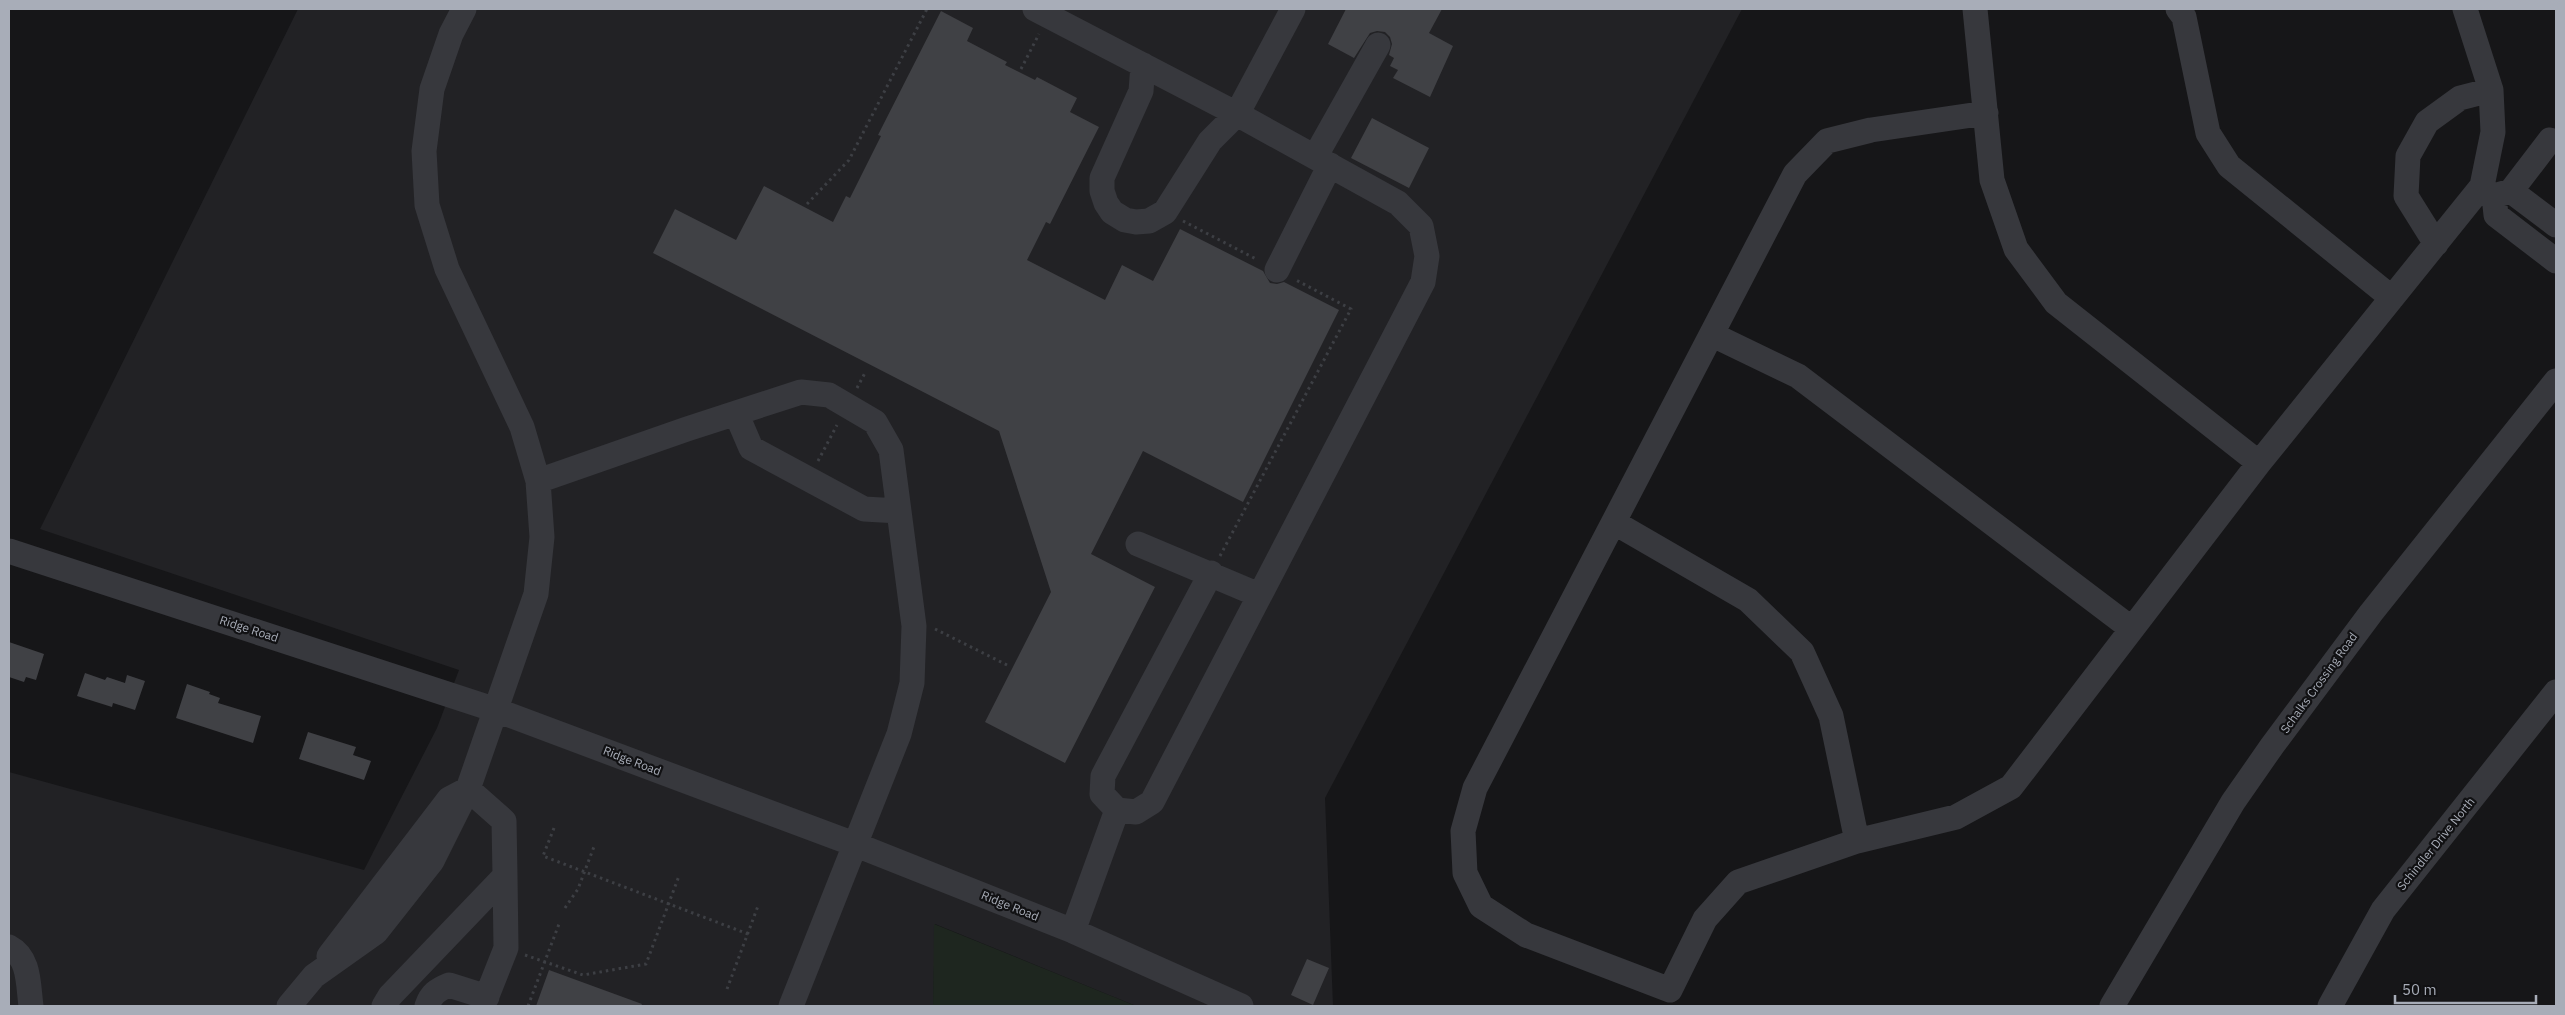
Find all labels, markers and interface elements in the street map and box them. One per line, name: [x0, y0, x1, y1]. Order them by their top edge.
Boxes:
street label: Ridge Road: [218, 612, 280, 645]
street label: Schalks Crossing Road: [2277, 629, 2360, 736]
street label: Ridge Road: [601, 743, 663, 778]
street label: Schindler Drive North: [2394, 794, 2478, 893]
street label: Ridge Road: [979, 887, 1041, 924]
scale bar: [2395, 972, 2536, 1004]
text: 50 m: [2402, 980, 2437, 999]

